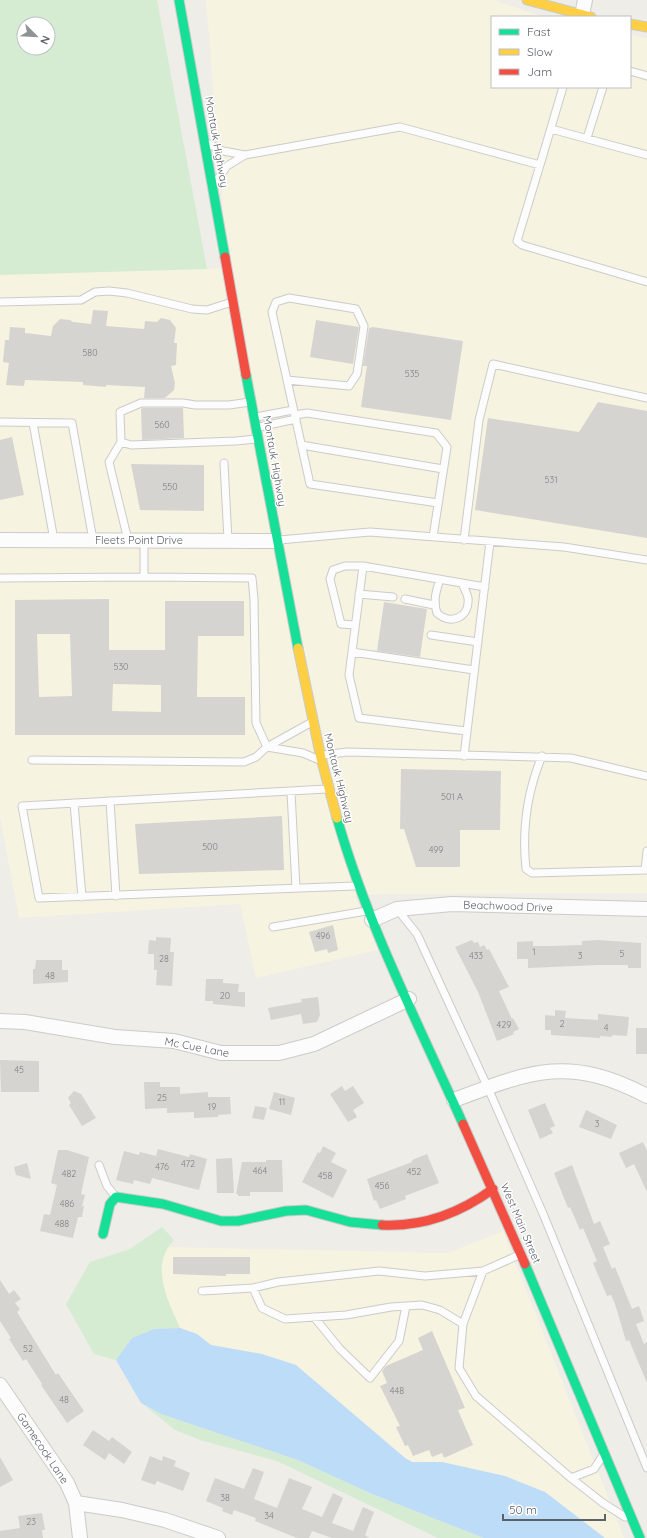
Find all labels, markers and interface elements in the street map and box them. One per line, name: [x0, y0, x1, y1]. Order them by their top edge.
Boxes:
north arrow: [16, 16, 56, 56]
legend: [491, 16, 631, 88]
text: Fast: [527, 24, 551, 39]
text: N: [37, 34, 53, 47]
text: Slow: [527, 44, 553, 59]
text: Jam: [527, 64, 552, 79]
street label: Montauk Highway: [202, 95, 232, 189]
house number: 580: [82, 347, 98, 358]
house number: 535: [405, 368, 419, 379]
street label: Montauk Highway: [260, 414, 290, 508]
house number: 560: [154, 419, 170, 430]
house number: 531: [545, 474, 557, 485]
house number: 550: [162, 481, 178, 492]
street label: Fleets Point Drive: [95, 533, 183, 547]
house number: 530: [114, 661, 128, 672]
street label: Montauk Highway: [321, 732, 357, 824]
house number: 501 A: [441, 791, 463, 802]
house number: 500: [202, 841, 218, 852]
house number: 499: [429, 844, 443, 855]
street label: Beachwood Drive: [463, 897, 553, 915]
house number: 496: [316, 930, 330, 941]
house number: 1: [532, 946, 536, 957]
house number: 5: [620, 948, 625, 959]
house number: 433: [469, 950, 483, 961]
house number: 3: [578, 950, 583, 961]
house number: 28: [159, 953, 169, 964]
house number: 48: [45, 970, 55, 981]
house number: 20: [220, 990, 230, 1001]
house number: 2: [560, 1018, 565, 1029]
house number: 429: [497, 1019, 511, 1030]
house number: 4: [604, 1022, 609, 1033]
street label: Mc Cue Lane: [163, 1034, 231, 1060]
house number: 45: [14, 1064, 24, 1075]
house number: 25: [157, 1092, 167, 1103]
house number: 11: [279, 1096, 285, 1107]
house number: 19: [208, 1101, 216, 1112]
house number: 3: [595, 1118, 600, 1129]
house number: 472: [181, 1158, 195, 1169]
house number: 476: [155, 1161, 169, 1172]
house number: 464: [253, 1165, 267, 1176]
house number: 452: [407, 1166, 421, 1177]
house number: 482: [62, 1168, 76, 1179]
house number: 458: [318, 1170, 332, 1181]
house number: 456: [375, 1180, 389, 1191]
street label: West Main Street: [498, 1181, 544, 1266]
house number: 486: [60, 1198, 74, 1209]
house number: 488: [55, 1218, 69, 1229]
house number: 52: [23, 1343, 33, 1354]
house number: 448: [390, 1385, 404, 1396]
house number: 48: [59, 1394, 69, 1405]
street label: Gamecock Lane: [14, 1410, 72, 1486]
house number: 38: [220, 1492, 230, 1503]
scale bar: [503, 1496, 605, 1522]
text: 50 m: [509, 1502, 537, 1517]
house number: 34: [264, 1510, 274, 1521]
house number: 23: [26, 1516, 36, 1527]

